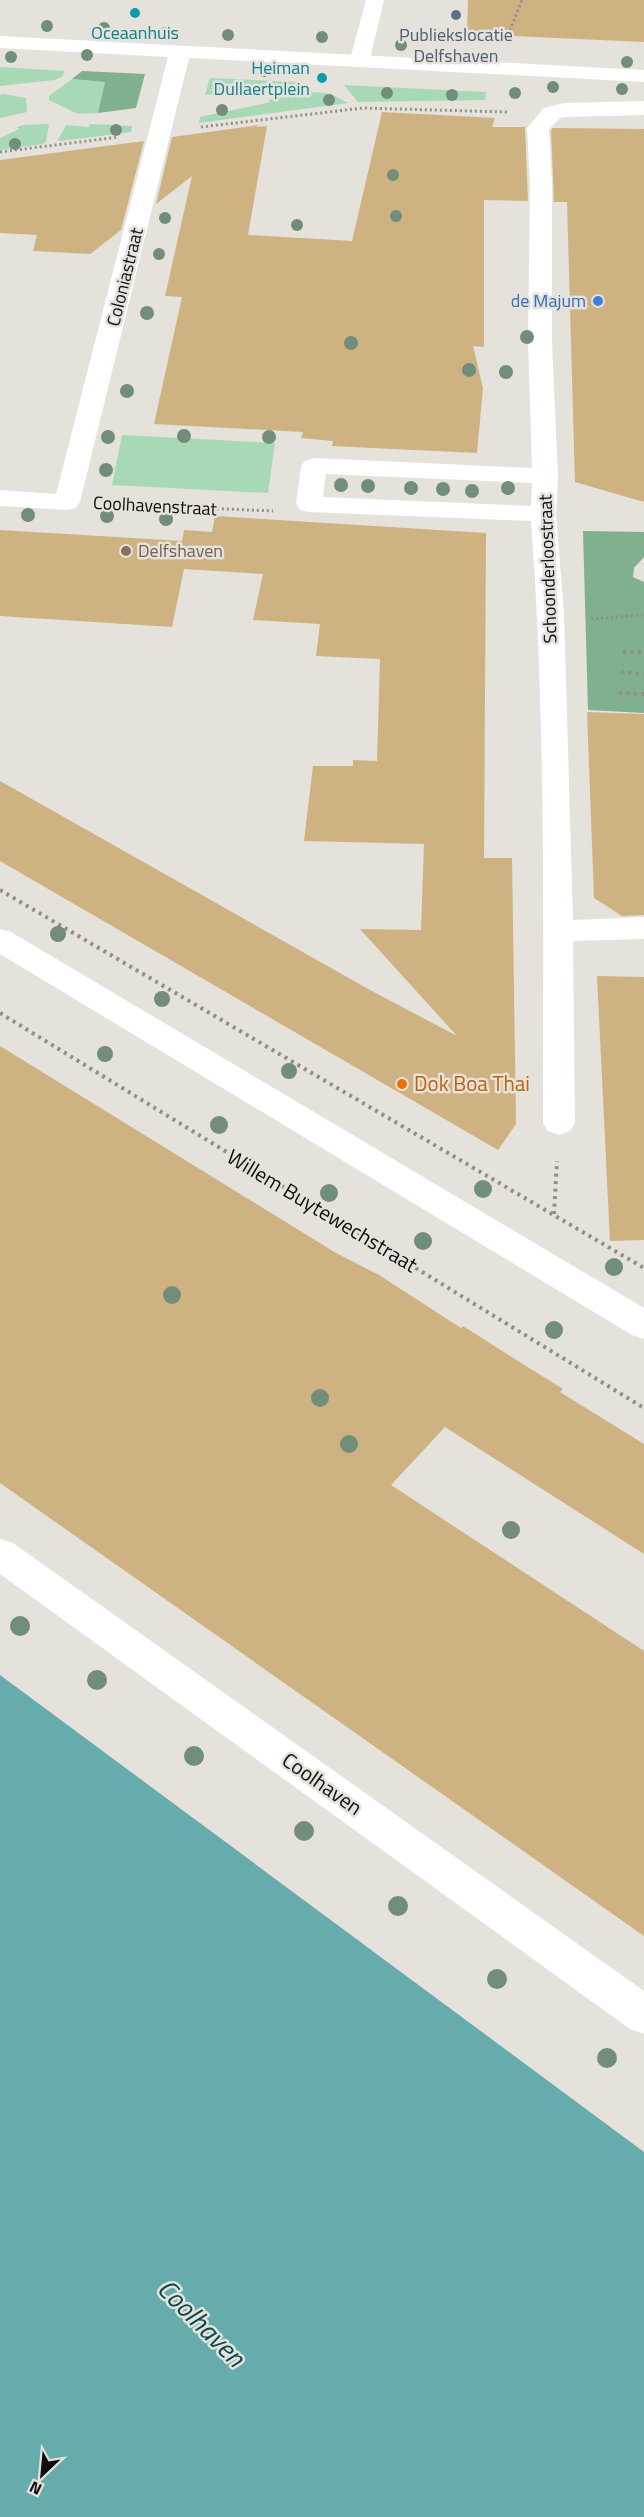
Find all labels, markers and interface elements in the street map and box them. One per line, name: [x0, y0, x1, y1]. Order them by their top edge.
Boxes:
marker: Oceaanhuis: [128, 6, 142, 20]
marker: Publiekslocatie Delfshaven: [449, 8, 463, 22]
place label: Oceaanhuis: [91, 19, 179, 46]
place label: Publiekslocatie Delfshaven: [399, 21, 513, 69]
place label: Heiman Dullaertplein: [214, 54, 310, 102]
marker: Heiman Dullaertplein: [315, 71, 329, 85]
street label: Coloniastraat: [99, 224, 150, 329]
place label: de Majum: [511, 287, 586, 314]
marker: de Majum: [591, 294, 605, 308]
street label: Coolhavenstraat: [92, 489, 218, 522]
street label: Schoonderloostraat: [531, 493, 564, 644]
place label: Delfshaven: [138, 537, 223, 564]
marker: Delfshaven: [119, 544, 133, 558]
place label: Dok Boa Thai: [414, 1067, 530, 1099]
marker: Dok Boa Thai: [395, 1077, 409, 1091]
street label: Willem Buytewechstraat: [221, 1140, 425, 1280]
street label: Coolhaven: [276, 1744, 369, 1823]
water label: Coolhaven: [148, 2268, 256, 2376]
north arrow: [12, 2445, 72, 2505]
text: N: [25, 2475, 46, 2502]

